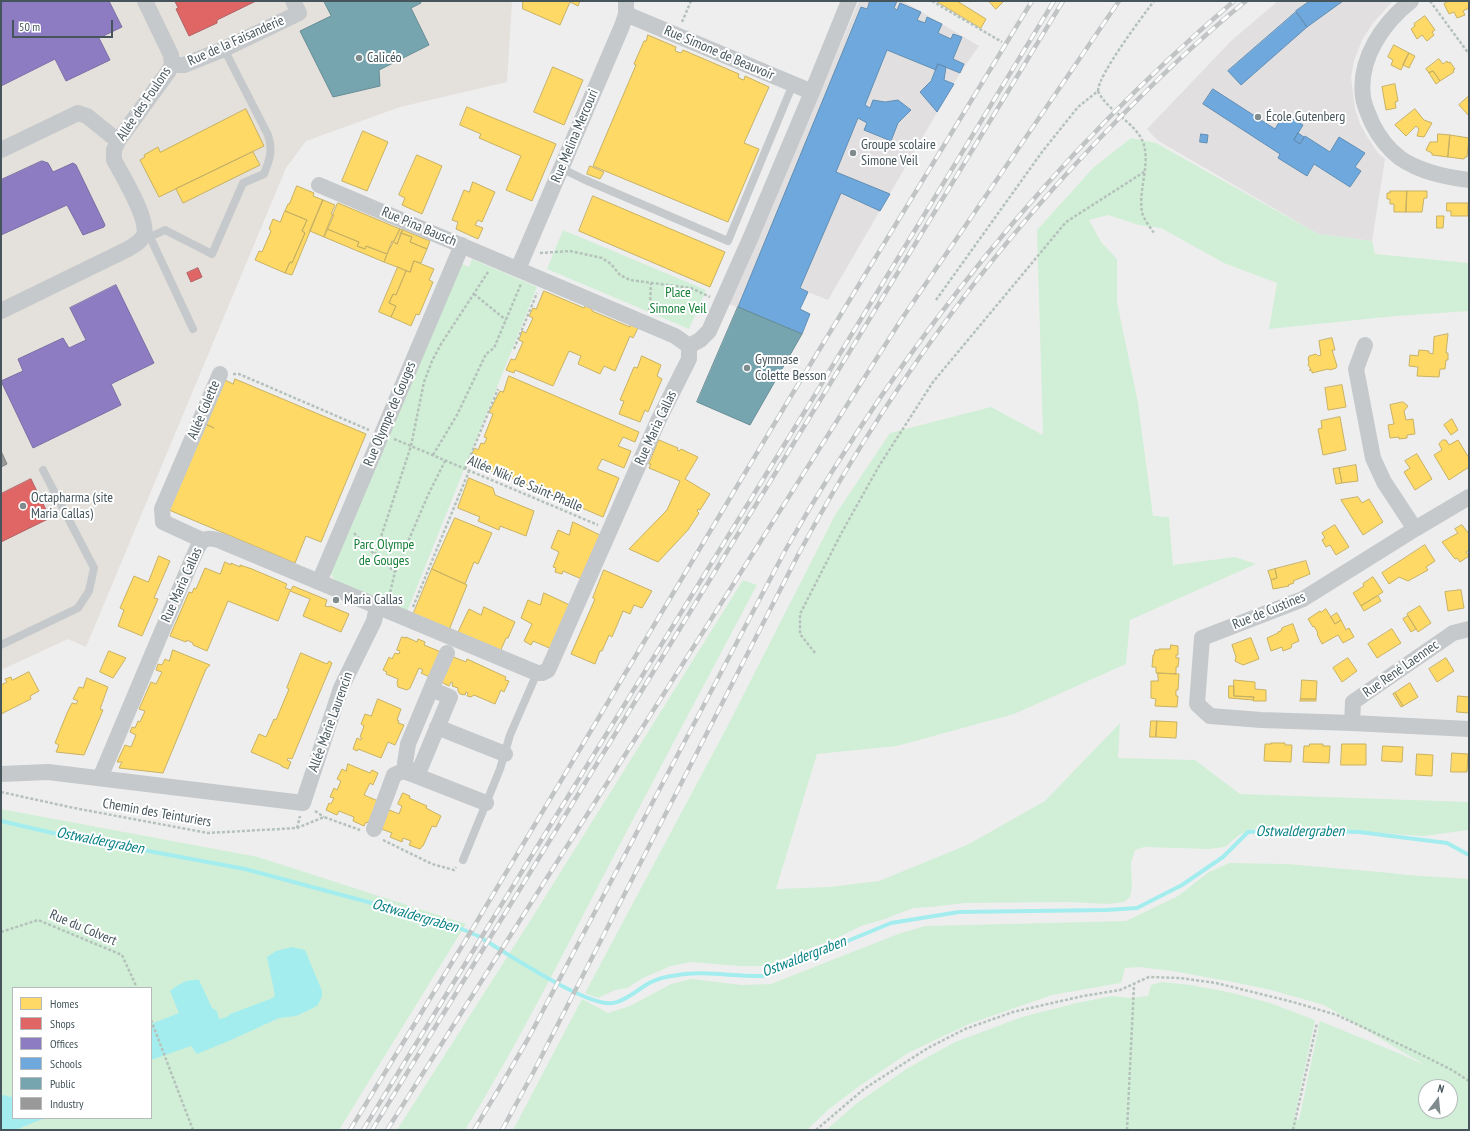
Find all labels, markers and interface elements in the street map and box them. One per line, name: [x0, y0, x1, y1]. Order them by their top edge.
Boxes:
scale bar: [14, 12, 115, 38]
street label: Rue de la Faisanderie: [185, 12, 287, 70]
text: 50 m: [19, 19, 40, 34]
street label: Rue Simone de Beauvoir: [661, 22, 777, 84]
place label: Calicéo: [367, 50, 402, 66]
marker: Calicéo: [354, 53, 364, 63]
street label: Allée des Foulons: [113, 64, 175, 144]
street label: Rue Melina Mercouri: [548, 87, 602, 185]
place label: École Gutenberg: [1266, 109, 1345, 125]
marker: École Gutenberg: [1253, 112, 1263, 122]
place label: Groupe scolaire Simone Veil: [861, 137, 936, 170]
marker: Groupe scolaire Simone Veil: [848, 148, 858, 158]
street label: Rue Pina Bausch: [379, 204, 459, 250]
park label: Place Simone Veil: [650, 285, 706, 318]
place label: Gymnase Colette Besson: [755, 352, 826, 384]
street label: Rue Olympe de Gouges: [360, 359, 420, 469]
marker: Gymnase Colette Besson: [742, 363, 752, 373]
street label: Allée Colette: [184, 378, 224, 442]
street label: Rue Maria Callas: [631, 388, 681, 468]
street label: Allée Niki de Saint-Phalle: [465, 452, 585, 516]
place label: Octapharma (site Maria Callas): [31, 490, 113, 522]
marker: Octapharma (site Maria Callas): [18, 501, 28, 511]
park label: Parc Olympe de Gouges: [354, 537, 414, 570]
street label: Rue Maria Callas: [158, 545, 206, 625]
street label: Rue de Custines: [1230, 589, 1308, 633]
place label: Maria Callas: [344, 592, 403, 608]
marker: Maria Callas: [331, 595, 341, 605]
street label: Rue René Laennec: [1360, 637, 1442, 701]
street label: Allée Marie Laurencin: [305, 670, 357, 774]
street label: Chemin des Teinturiers: [101, 795, 213, 831]
water label: Ostwaldergraben: [1256, 823, 1344, 841]
water label: Ostwaldergraben: [55, 824, 145, 858]
water label: Ostwaldergraben: [370, 895, 460, 937]
street label: Rue du Colvert: [47, 906, 119, 950]
water label: Ostwaldergraben: [759, 933, 849, 981]
legend: [12, 987, 152, 1119]
text: Homes: [50, 996, 78, 1011]
text: Shops: [50, 1016, 75, 1031]
text: Offices: [50, 1036, 78, 1051]
text: Schools: [50, 1056, 82, 1071]
text: Public: [50, 1076, 75, 1091]
north arrow: [1418, 1079, 1458, 1119]
text: N: [1436, 1081, 1446, 1096]
text: Industry: [50, 1096, 84, 1111]

